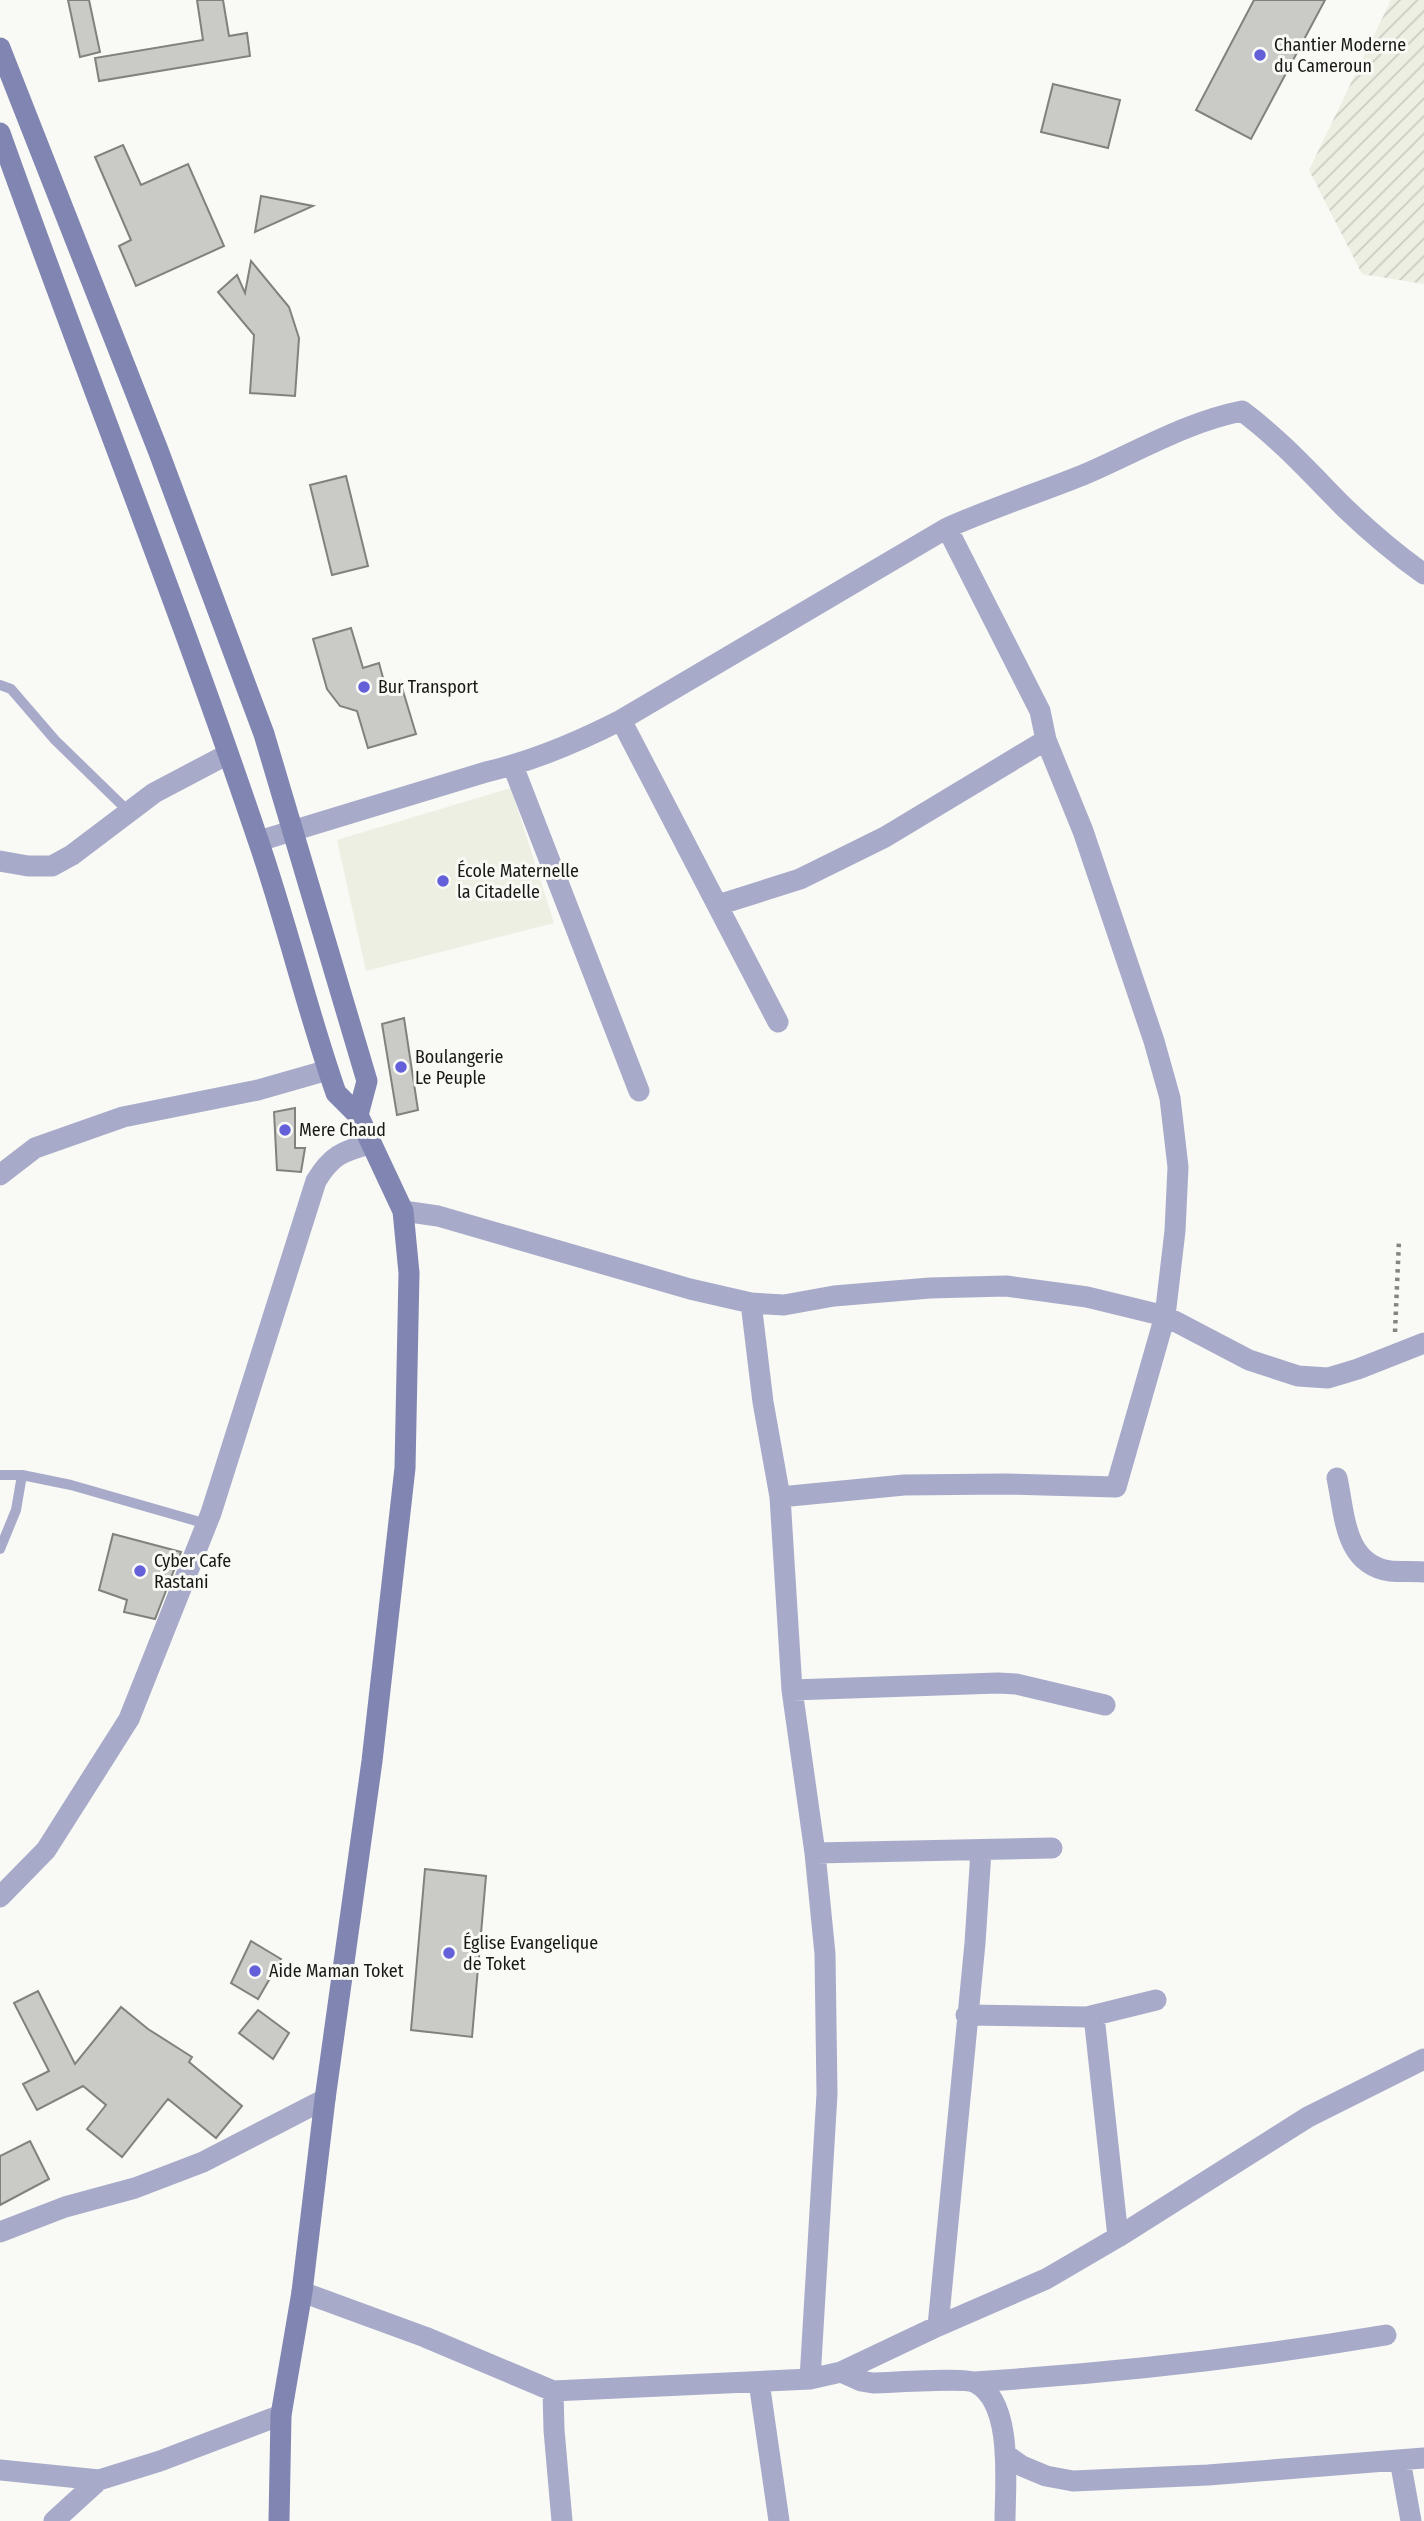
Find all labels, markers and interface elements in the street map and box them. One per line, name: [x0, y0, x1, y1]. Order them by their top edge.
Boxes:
place label: Chantier Moderne du Cameroun: [1274, 34, 1406, 77]
marker: Chantier Moderne du Cameroun: [1252, 47, 1268, 63]
place label: Bur Transport: [378, 676, 479, 698]
marker: Bur Transport: [356, 679, 372, 695]
place label: École Maternelle la Citadelle: [457, 859, 579, 903]
marker: École Maternelle la Citadelle: [435, 873, 451, 889]
place label: Boulangerie Le Peuple: [415, 1046, 504, 1089]
marker: Boulangerie Le Peuple: [393, 1059, 409, 1075]
place label: Mere Chaud: [299, 1119, 386, 1141]
marker: Mere Chaud: [277, 1122, 293, 1138]
place label: Cyber Cafe Rastani: [154, 1550, 231, 1593]
marker: Cyber Cafe Rastani: [132, 1563, 148, 1579]
place label: Église Evangelique de Toket: [463, 1931, 598, 1975]
marker: Église Evangelique de Toket: [441, 1945, 457, 1961]
place label: Aide Maman Toket: [269, 1960, 404, 1982]
marker: Aide Maman Toket: [247, 1963, 263, 1979]

